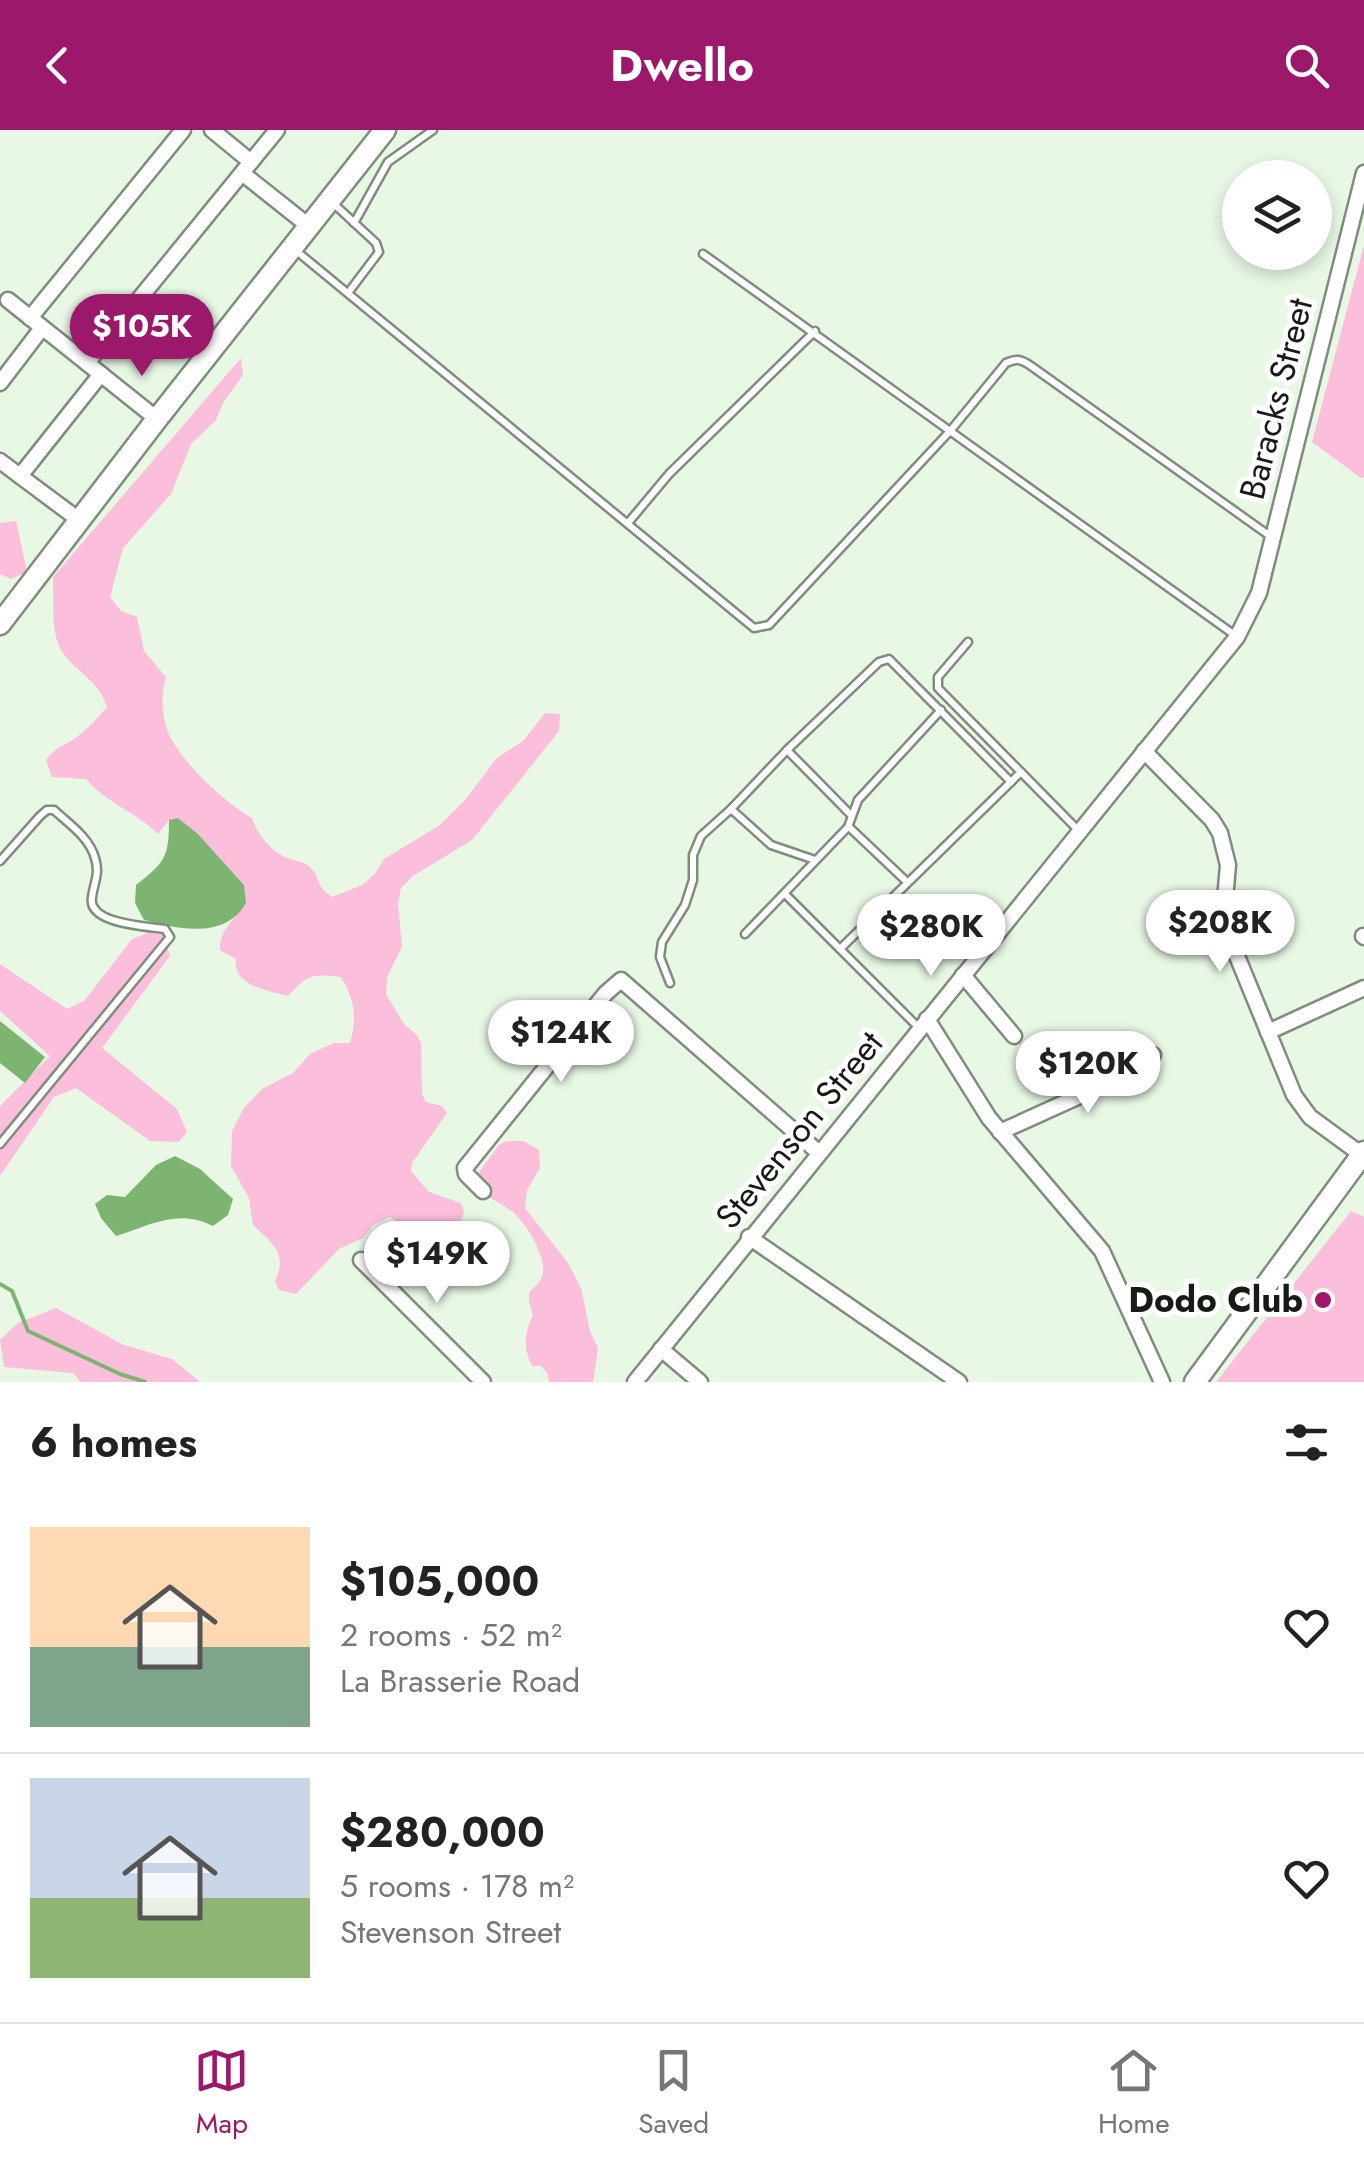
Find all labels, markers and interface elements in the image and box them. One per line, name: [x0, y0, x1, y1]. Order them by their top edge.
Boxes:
text: Dwello: [610, 33, 754, 98]
icon: back: [30, 38, 85, 93]
icon: search: [1279, 38, 1334, 93]
map controls: [1222, 160, 1332, 270]
button: layers: [1222, 160, 1332, 270]
street label: Baracks Street: [1227, 293, 1325, 505]
pin: $105K: [72, 294, 212, 379]
text: $105K: [92, 303, 192, 349]
pin: $208K: [1150, 890, 1290, 975]
pin: $280K: [861, 894, 1001, 979]
text: $208K: [1168, 899, 1272, 945]
text: $280K: [879, 903, 983, 949]
pin: $124K: [491, 1000, 631, 1085]
text: $124K: [510, 1009, 612, 1055]
street label: Stevenson Street: [703, 1020, 895, 1240]
pin: $120K: [1018, 1031, 1158, 1116]
text: $120K: [1038, 1040, 1138, 1086]
pin: $149K: [367, 1221, 507, 1306]
text: $149K: [386, 1230, 488, 1276]
place label: Dodo Club: [1128, 1275, 1303, 1325]
marker: Dodo Club: [1312, 1289, 1334, 1311]
text: 6 homes: [30, 1412, 197, 1473]
icon: filters: [1279, 1415, 1334, 1470]
text: $105,000: [340, 1551, 539, 1612]
icon: home: [110, 1567, 230, 1687]
icon: heart: [1279, 1600, 1334, 1655]
text: 2 rooms · 52 m²: [340, 1612, 562, 1658]
text: La Brasserie Road: [340, 1658, 580, 1704]
text: $280,000: [340, 1802, 545, 1863]
icon: home: [110, 1818, 230, 1938]
icon: heart: [1279, 1851, 1334, 1906]
text: 5 rooms · 178 m²: [340, 1863, 574, 1909]
text: Stevenson Street: [340, 1909, 561, 1955]
tab: Map: [194, 2043, 249, 2144]
tab: Saved: [638, 2043, 709, 2144]
tab: Home: [1098, 2043, 1170, 2144]

